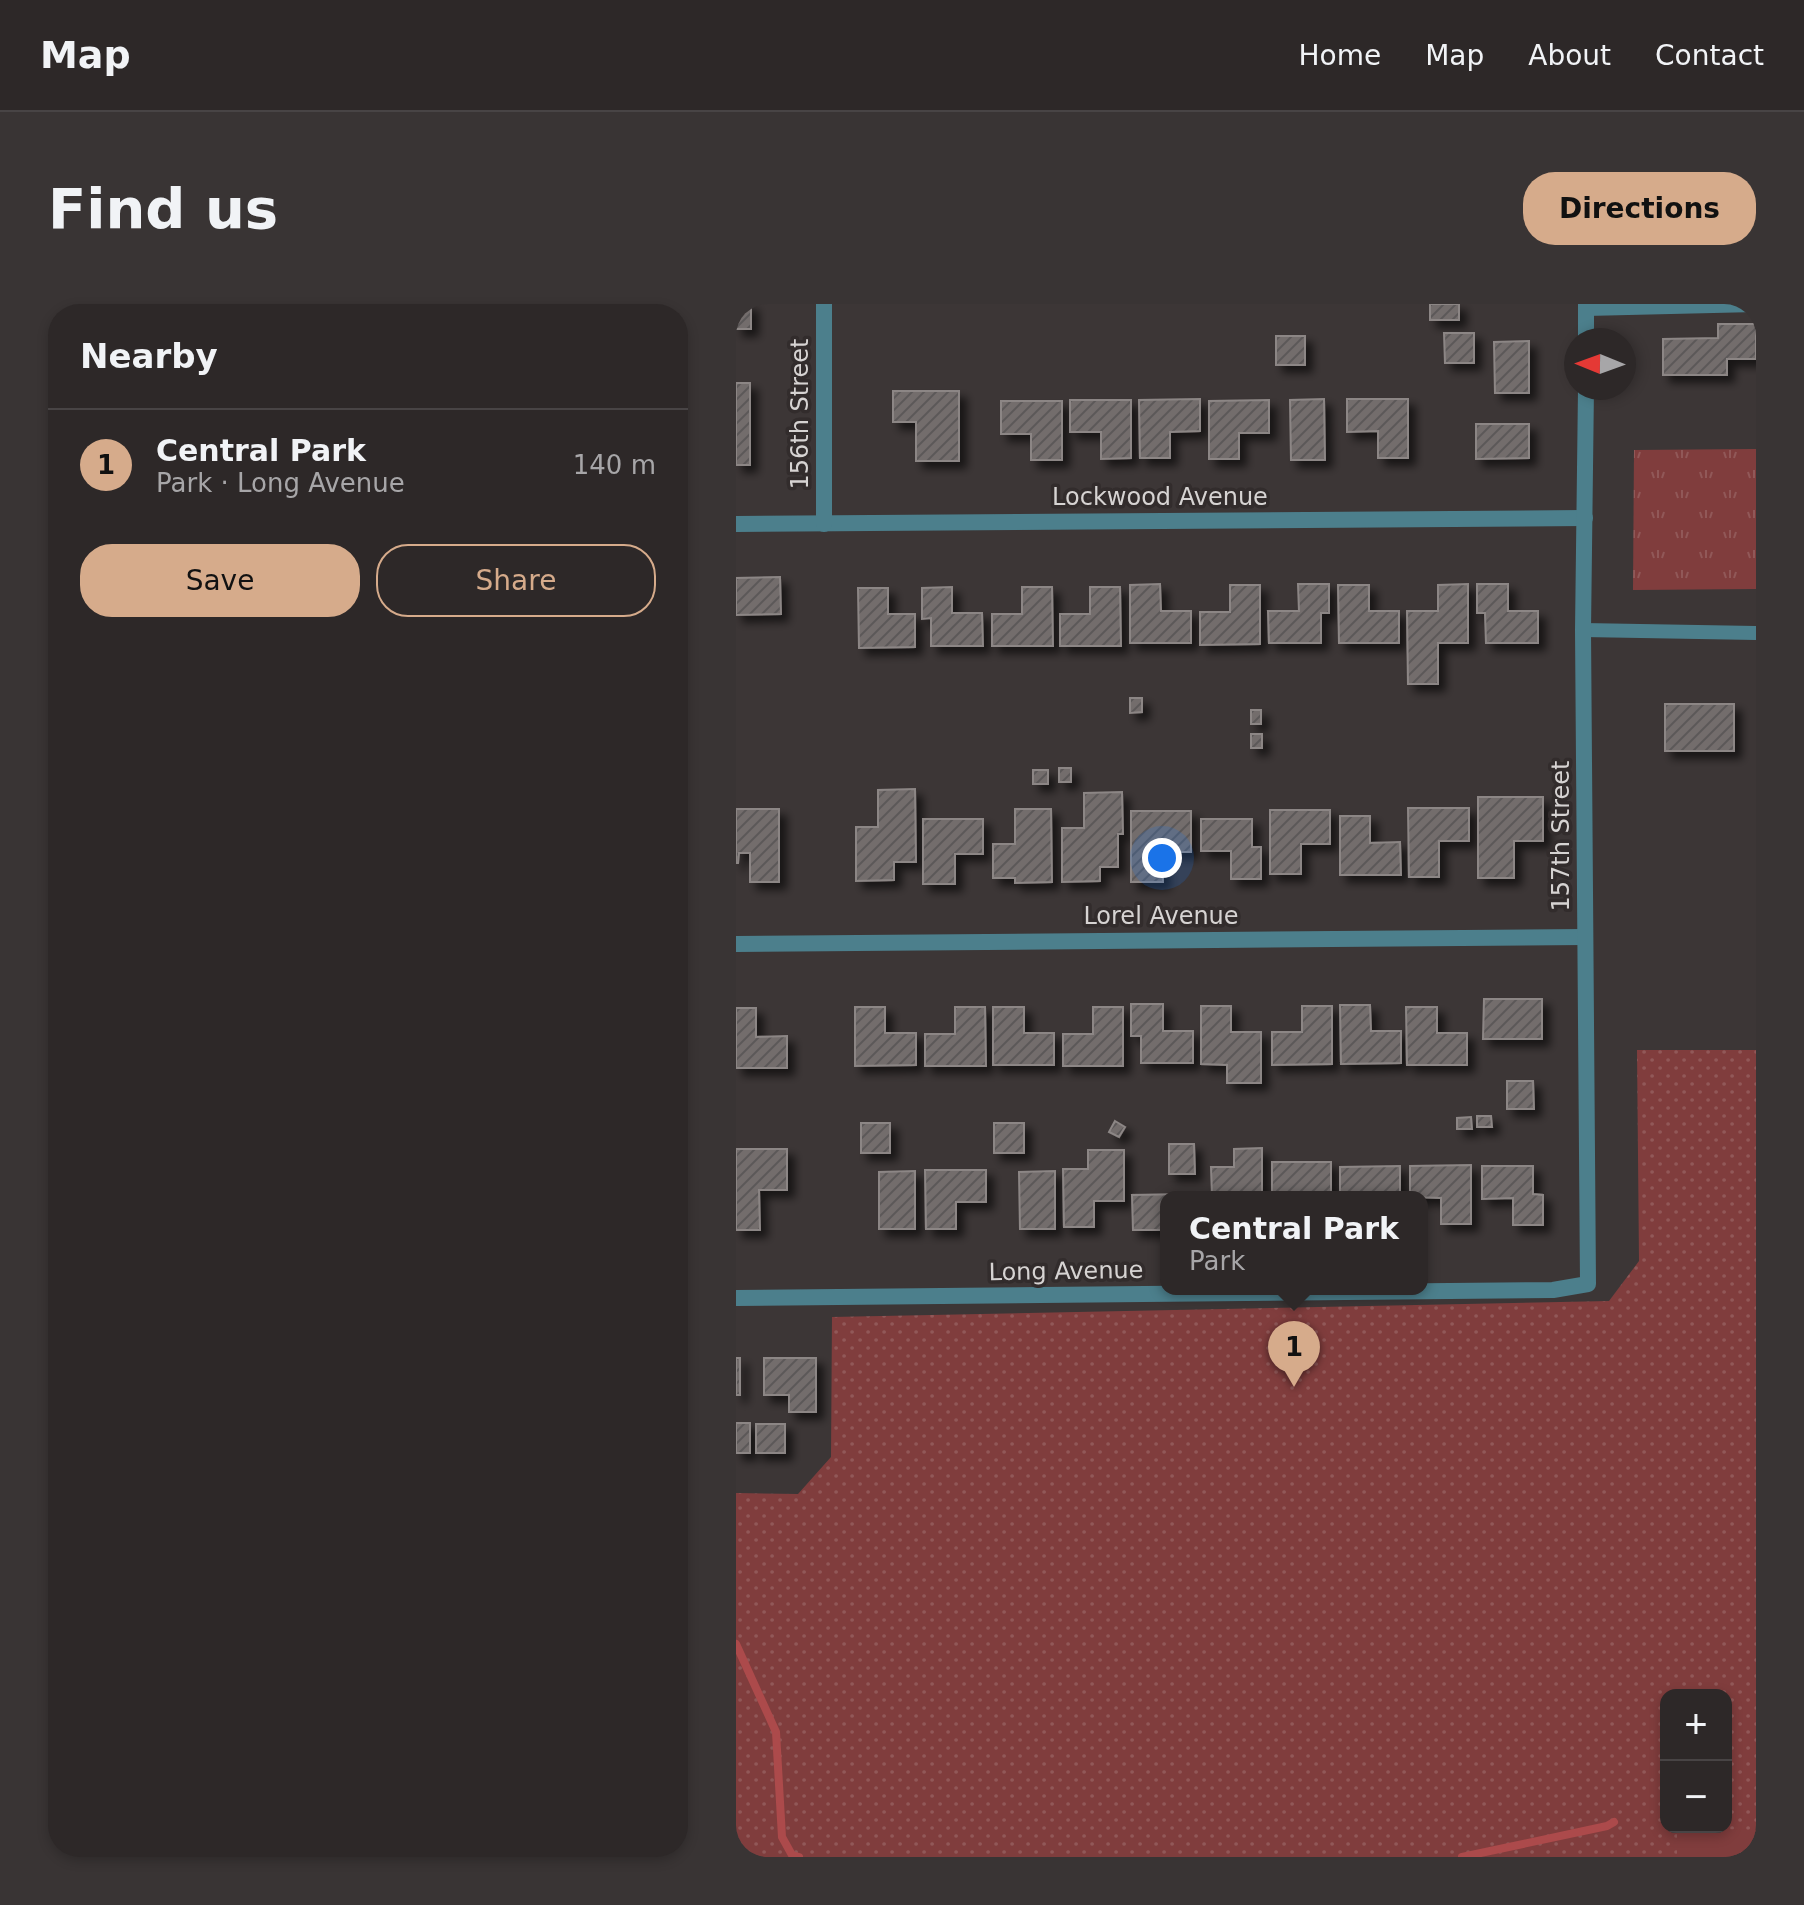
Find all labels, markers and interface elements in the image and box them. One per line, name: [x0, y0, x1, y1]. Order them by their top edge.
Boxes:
text: Map: [40, 33, 131, 77]
text: Home: [1298, 39, 1381, 72]
text: Map: [1425, 39, 1484, 72]
text: About: [1528, 39, 1611, 72]
text: Contact: [1655, 39, 1764, 72]
button: Directions: [1523, 172, 1756, 245]
text: Find us: [48, 176, 278, 241]
north arrow: [1564, 328, 1636, 400]
text: Nearby: [80, 336, 218, 376]
street label: 156th Street: [786, 339, 814, 489]
text: Central Park: [156, 433, 366, 468]
text: 1: [97, 450, 115, 480]
text: 140 m: [573, 450, 656, 480]
text: Park · Long Avenue: [156, 468, 405, 498]
street label: Lockwood Avenue: [1052, 483, 1268, 511]
button: Save: [80, 544, 360, 617]
button: Share: [376, 544, 656, 617]
street label: 157th Street: [1547, 761, 1575, 911]
your location: [1142, 838, 1182, 878]
street label: Lorel Avenue: [1083, 902, 1239, 930]
popup: [1160, 1191, 1428, 1295]
text: Central Park: [1189, 1211, 1399, 1246]
text: Park: [1189, 1246, 1245, 1276]
street label: Long Avenue: [988, 1256, 1144, 1286]
pin: 1: [1268, 1321, 1320, 1387]
map controls: [1660, 1689, 1732, 1833]
button: +: [1660, 1689, 1732, 1761]
button: −: [1660, 1761, 1732, 1833]

